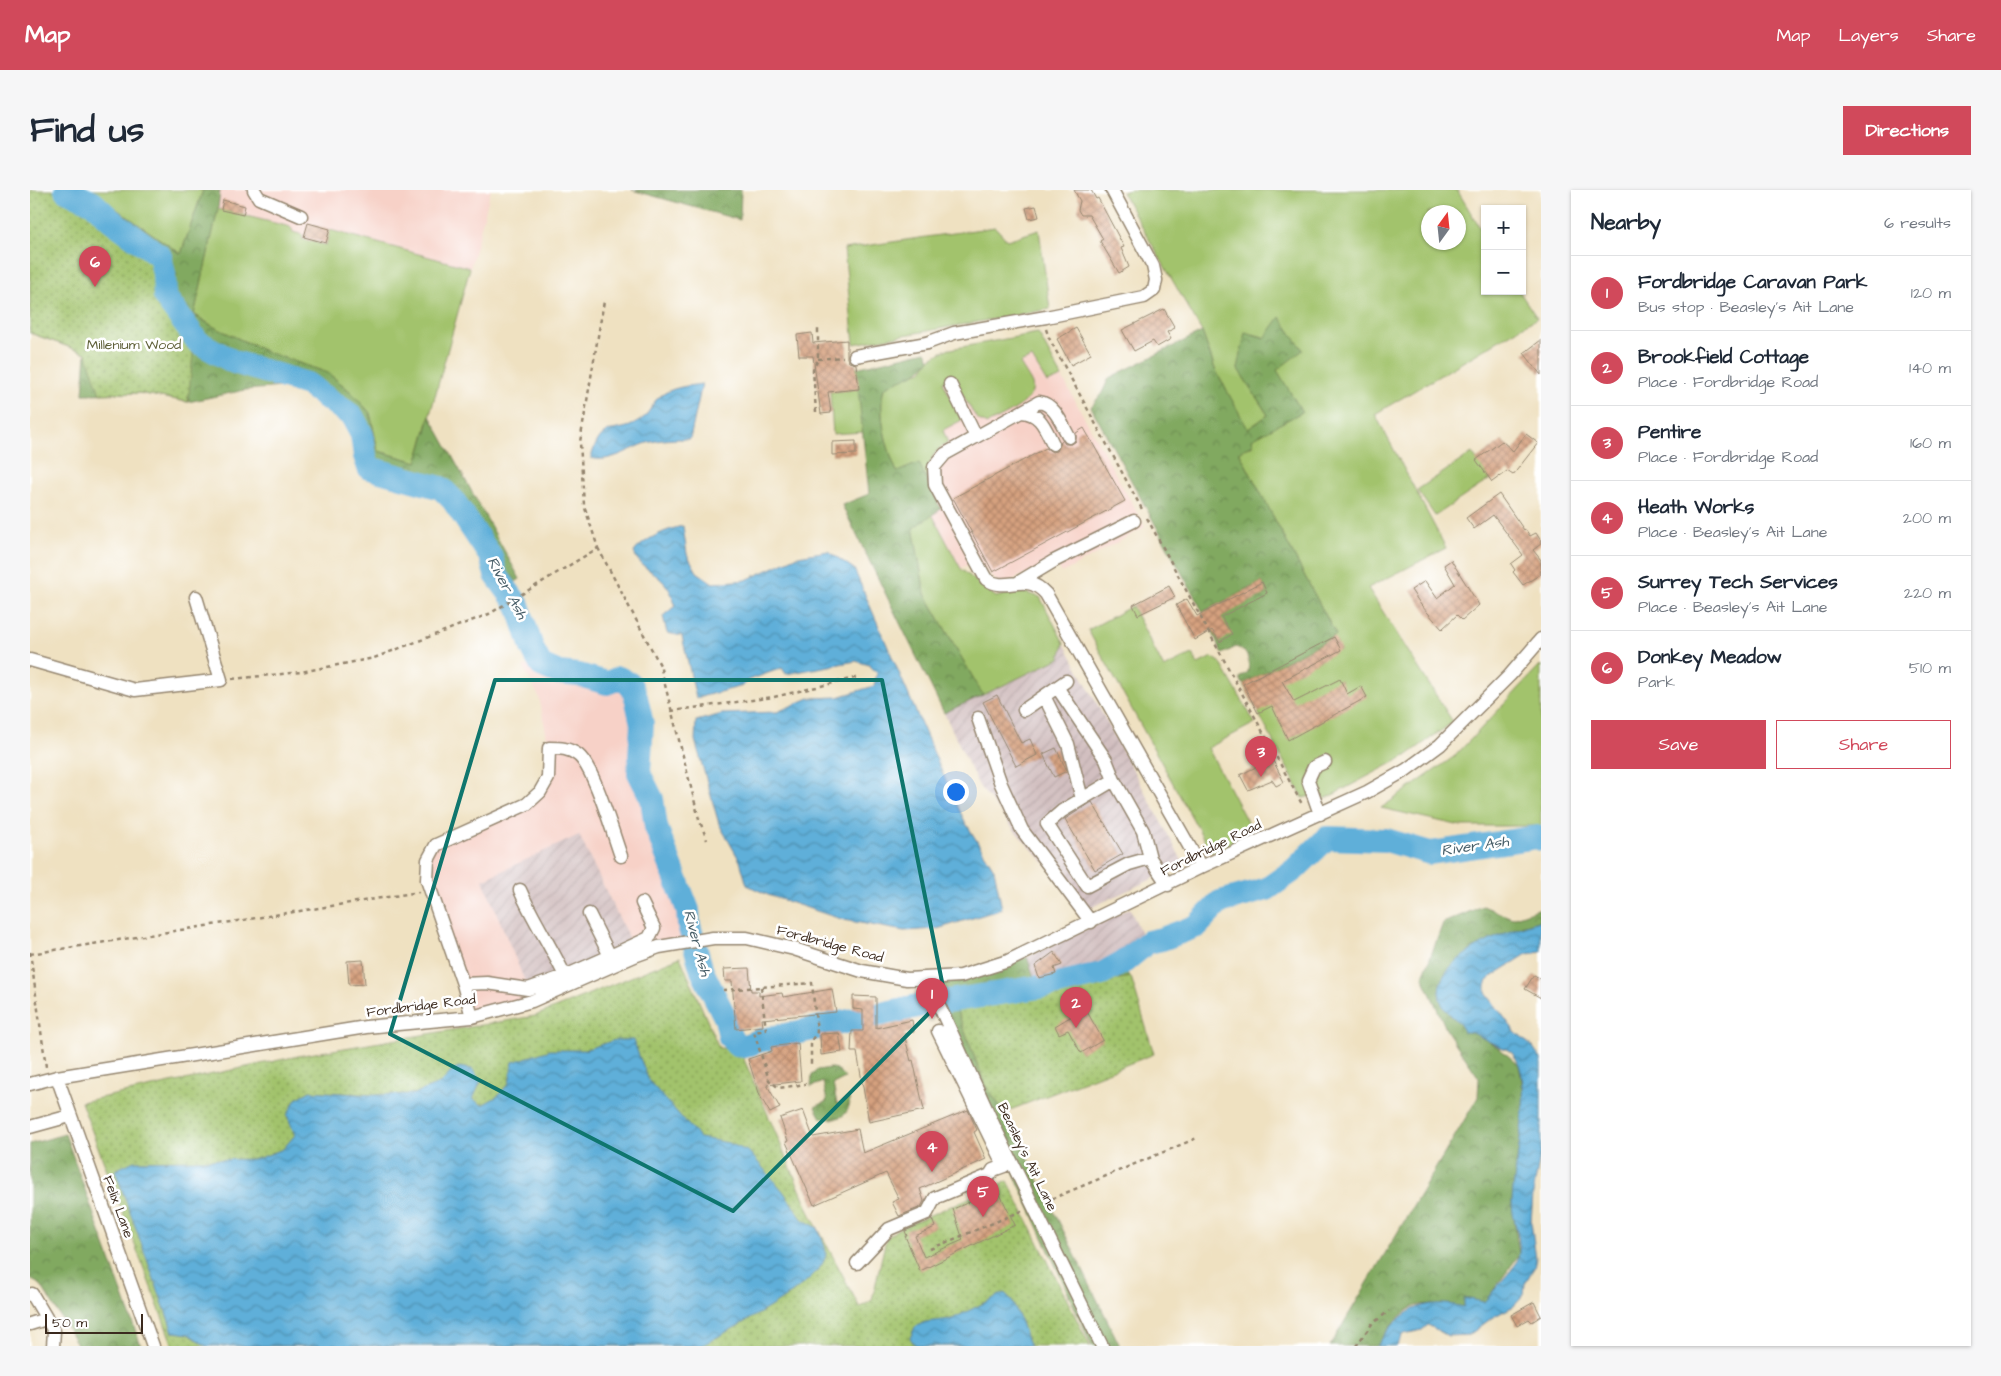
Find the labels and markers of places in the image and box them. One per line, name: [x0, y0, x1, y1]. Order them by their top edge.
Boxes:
pin: 6: [79, 246, 111, 287]
pin: 3: [1245, 736, 1277, 777]
pin: 1: [916, 978, 948, 1019]
pin: 2: [1060, 987, 1092, 1028]
pin: 4: [916, 1131, 948, 1172]
pin: 5: [967, 1176, 999, 1217]

